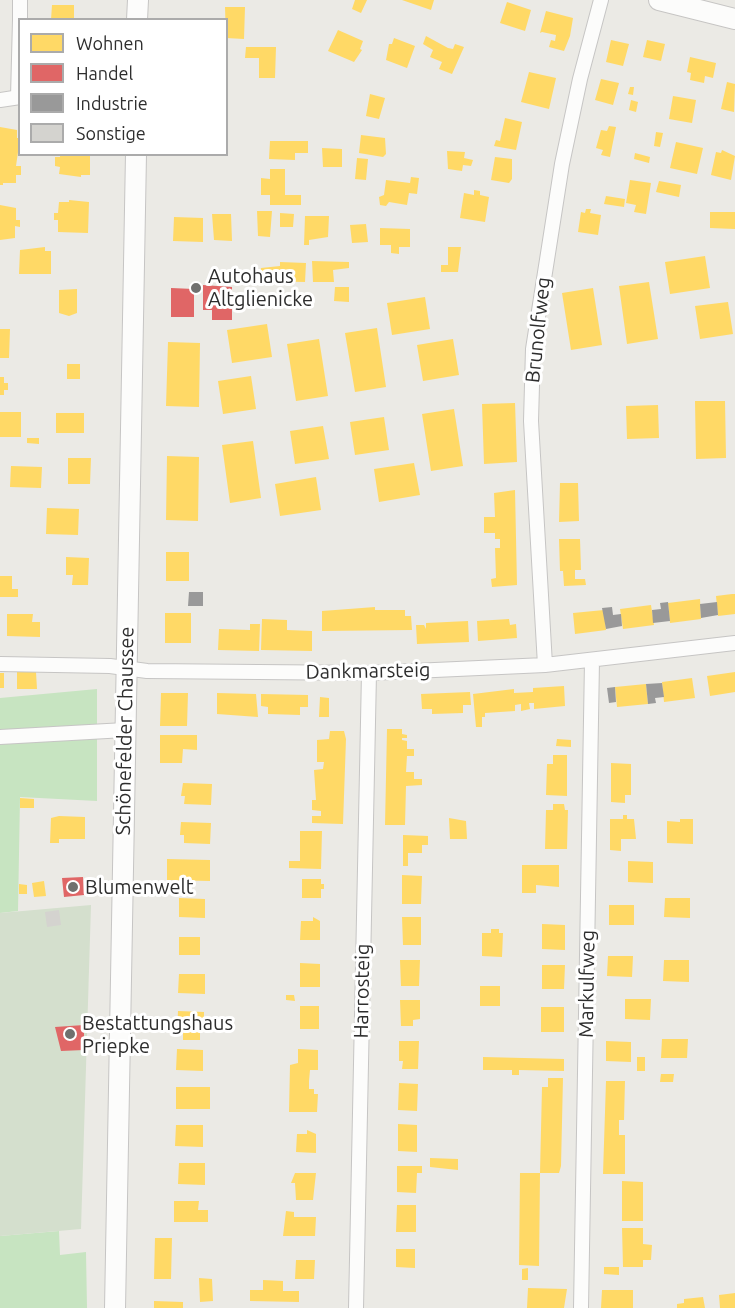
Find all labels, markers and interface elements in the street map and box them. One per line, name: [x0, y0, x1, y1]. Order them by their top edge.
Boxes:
legend: [18, 18, 228, 156]
text: Wohnen: [76, 33, 144, 53]
text: Handel: [76, 63, 133, 83]
text: Industrie: [76, 93, 148, 113]
text: Sonstige: [76, 123, 146, 143]
place label: Autohaus Altglienicke: [208, 264, 313, 311]
street label: Brunolfweg: [521, 276, 555, 384]
marker: Autohaus Altglienicke: [189, 281, 203, 295]
street label: Schönefelder Chaussee: [111, 626, 139, 836]
street label: Dankmarsteig: [305, 658, 431, 684]
place label: Blumenwelt: [85, 875, 194, 899]
marker: Blumenwelt: [66, 880, 80, 894]
street label: Markulfweg: [574, 930, 600, 1038]
street label: Harrosteig: [349, 943, 375, 1039]
place label: Bestattungshaus Priepke: [82, 1011, 233, 1058]
marker: Bestattungshaus Priepke: [63, 1027, 77, 1041]

